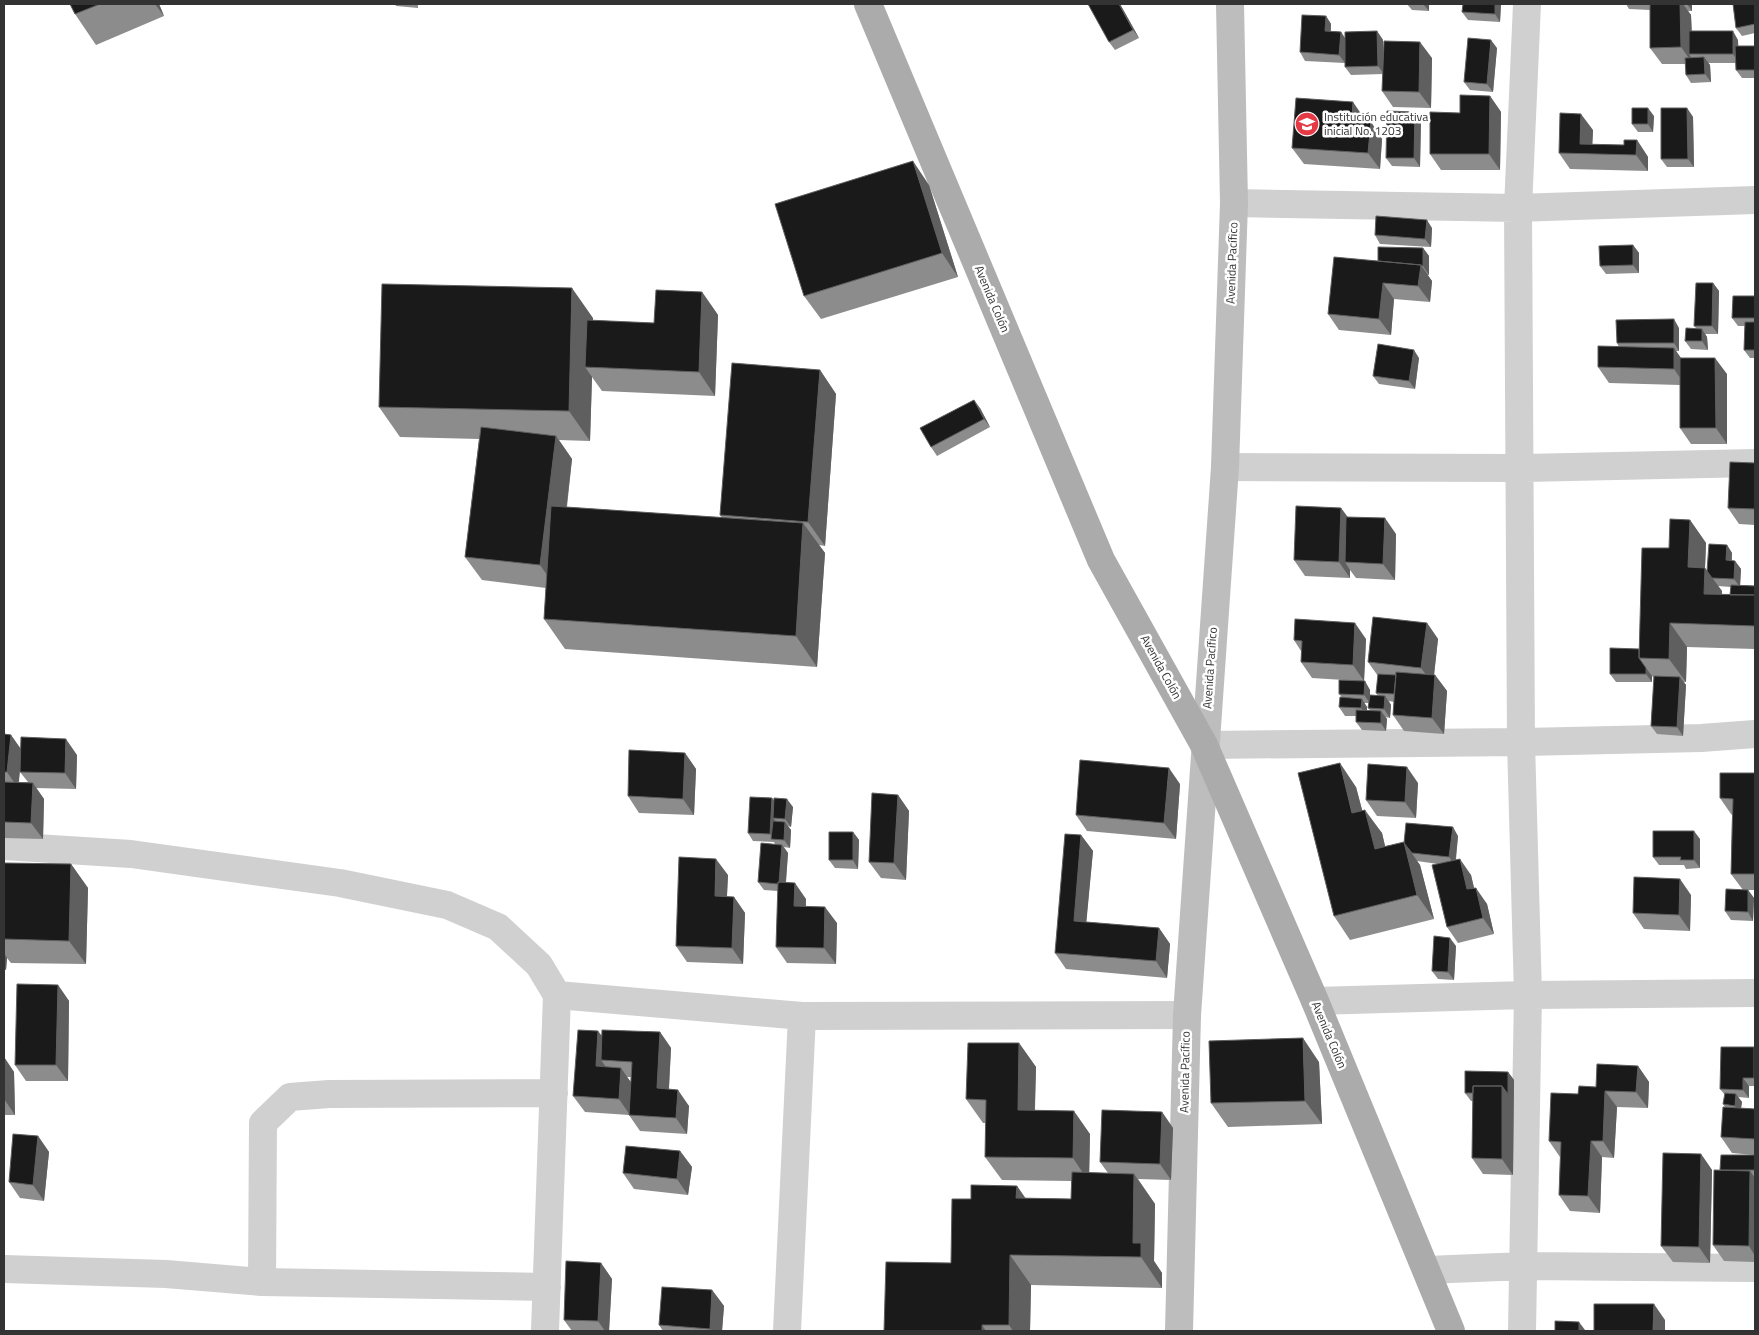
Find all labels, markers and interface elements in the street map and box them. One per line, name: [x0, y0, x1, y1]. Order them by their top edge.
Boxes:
place label: Institución educativa inicial No. 1203: [1324, 107, 1428, 140]
school or university icon: Institución educativa inicial No. 1203: [1294, 111, 1320, 137]
street label: Avenida Pacífico: [1221, 222, 1242, 304]
street label: Avenida Colón: [970, 262, 1015, 335]
street label: Avenida Pacífico: [1197, 627, 1222, 709]
street label: Avenida Colón: [1136, 631, 1187, 702]
street label: Avenida Colón: [1307, 998, 1352, 1071]
street label: Avenida Pacífico: [1174, 1031, 1195, 1113]

